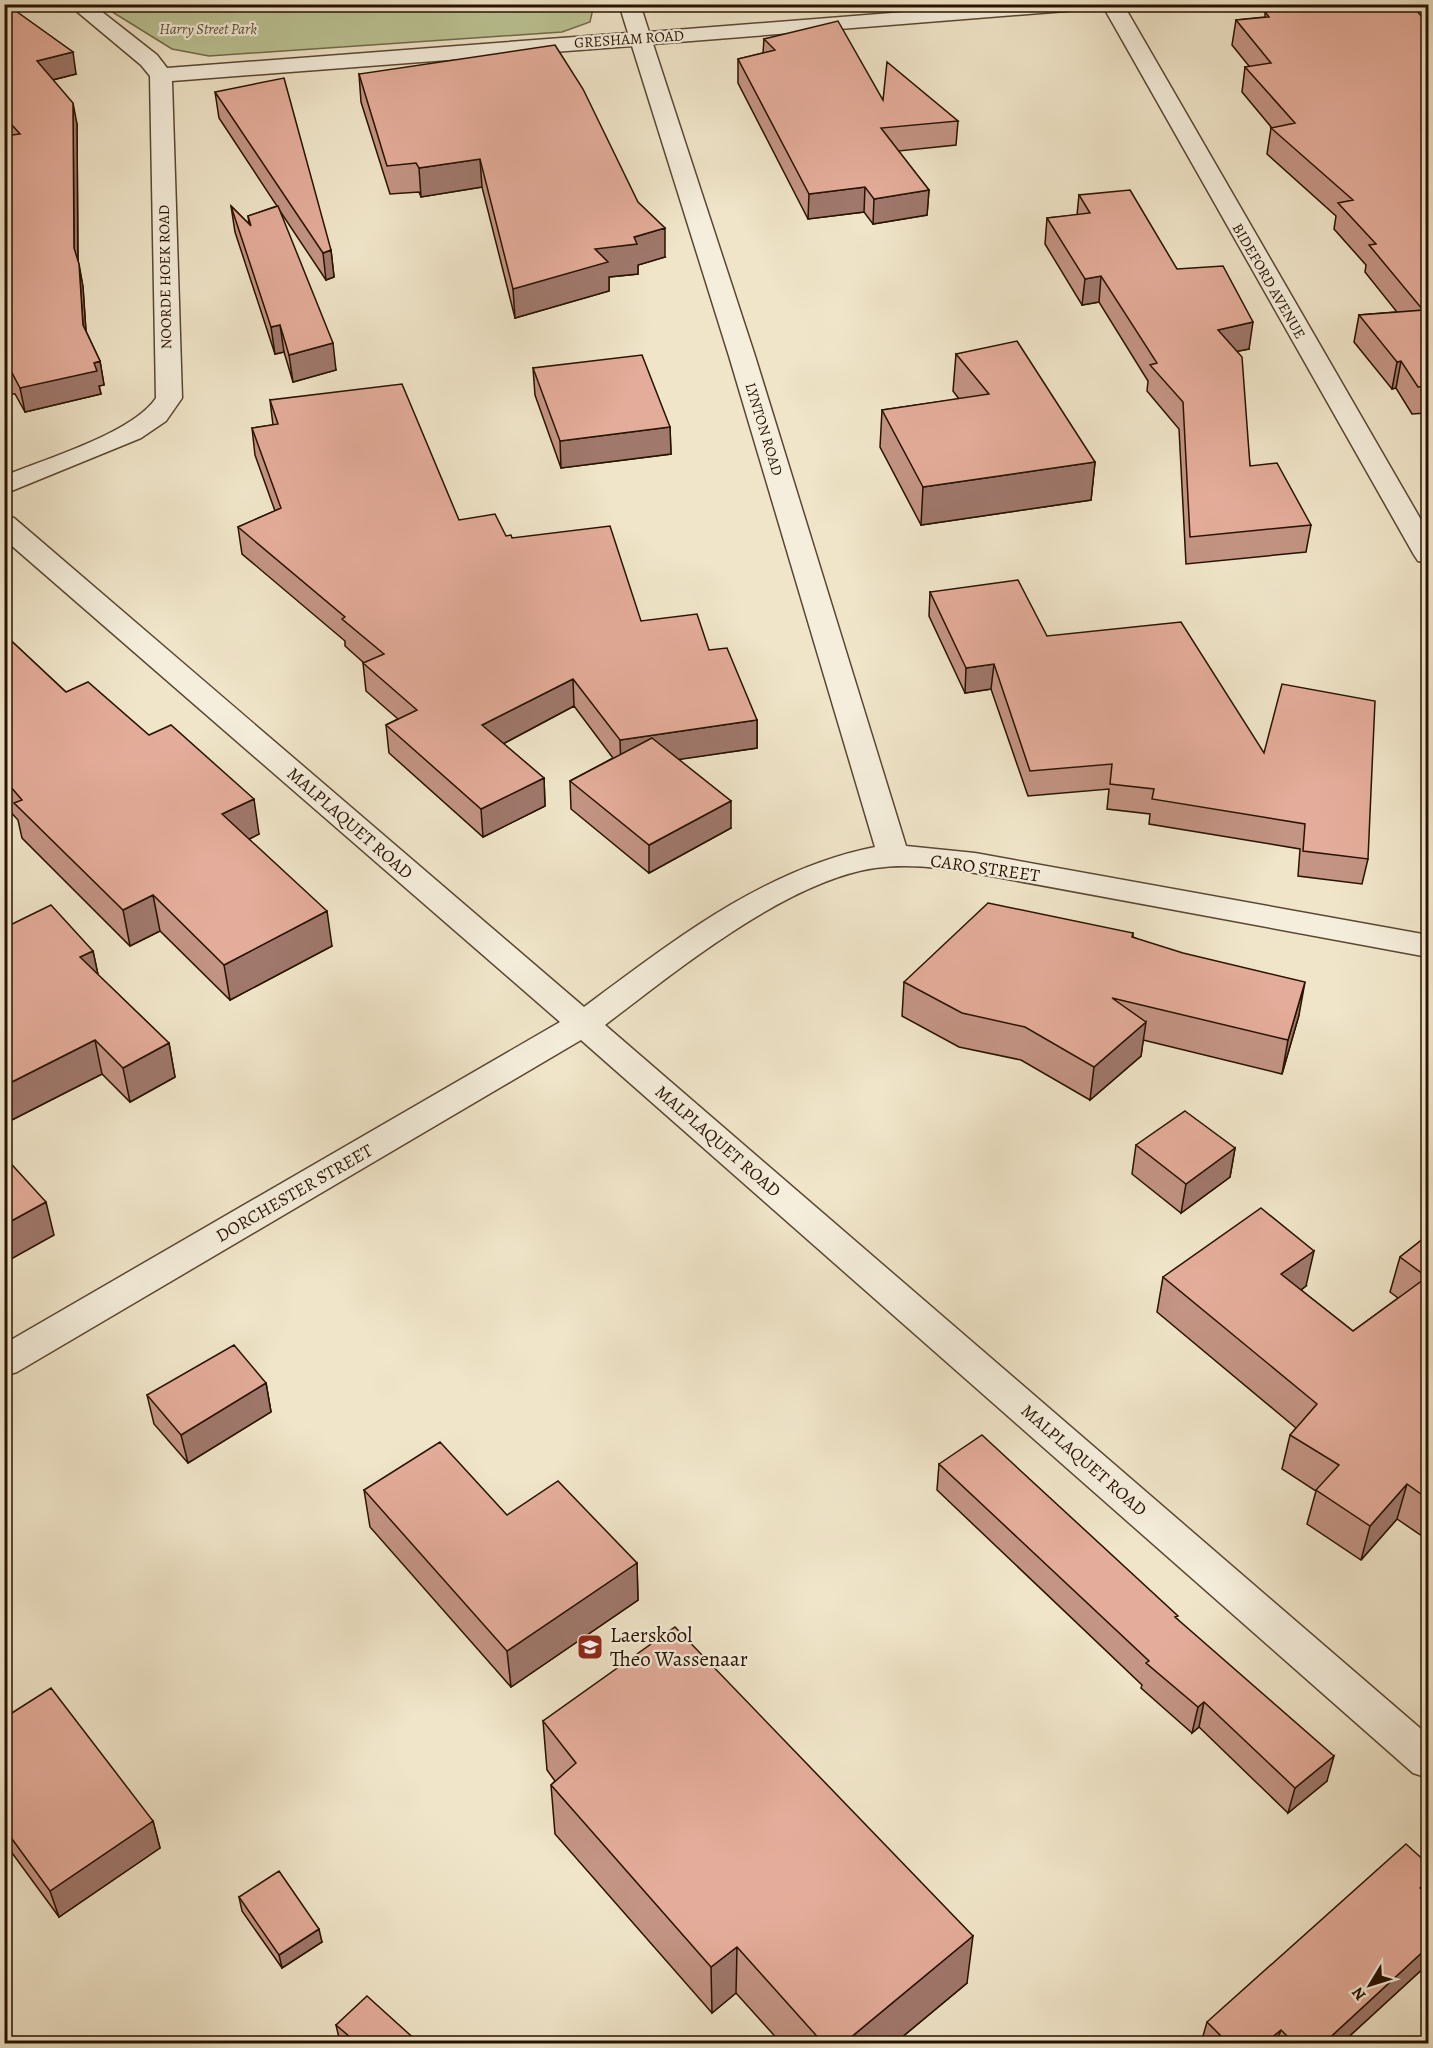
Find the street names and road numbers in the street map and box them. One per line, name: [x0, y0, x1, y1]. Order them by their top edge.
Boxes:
street label: GRESHAM ROAD: [573, 25, 685, 53]
street label: NOORDE HOEK ROAD: [154, 205, 176, 349]
street label: BIDEFORD AVENUE: [1228, 220, 1310, 342]
street label: LYNTON ROAD: [740, 380, 788, 478]
street label: MALPLAQUET ROAD: [282, 762, 418, 884]
street label: CARO STREET: [929, 848, 1041, 888]
street label: MALPLAQUET ROAD: [650, 1080, 786, 1202]
street label: DORCHESTER STREET: [211, 1138, 377, 1248]
street label: MALPLAQUET ROAD: [1016, 1399, 1152, 1521]

